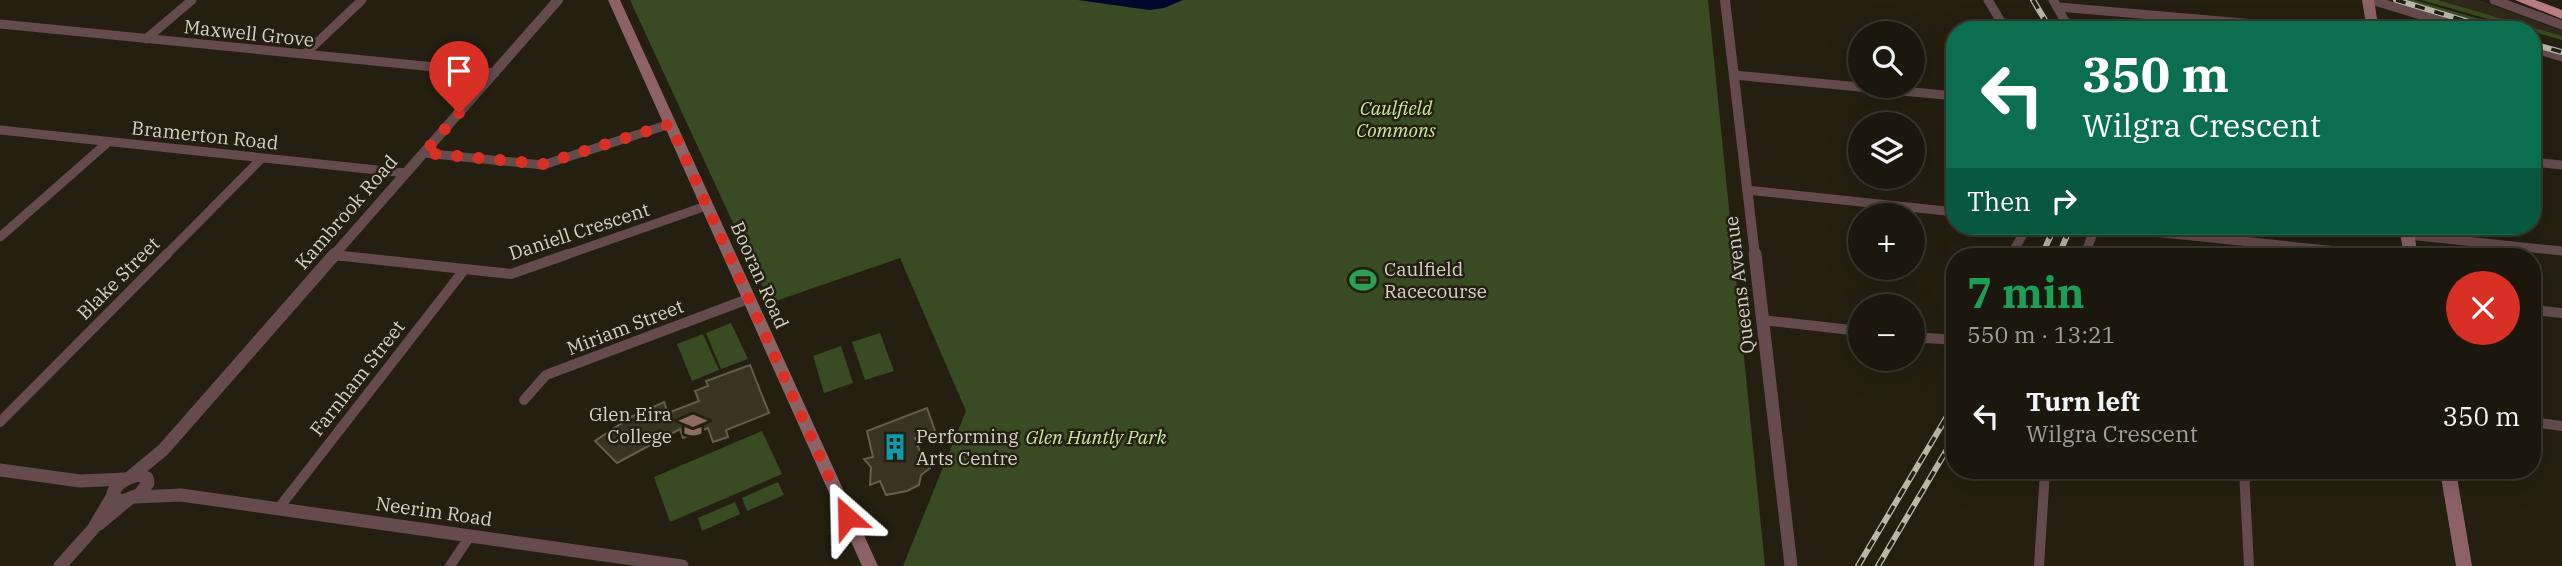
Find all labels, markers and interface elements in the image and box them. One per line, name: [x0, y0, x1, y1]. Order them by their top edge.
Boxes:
street label: Maxwell Grove: [183, 14, 315, 52]
map controls: [1848, 21, 1925, 371]
button: search: [1848, 21, 1925, 98]
pin: [429, 41, 489, 113]
text: 350 m: [2082, 42, 2229, 105]
icon: left: [1967, 49, 2058, 140]
icon: arrive: [440, 52, 478, 90]
park label: Caulfield Commons: [1356, 96, 1436, 142]
text: Wilgra Crescent: [2082, 104, 2321, 146]
button: layers: [1848, 112, 1925, 189]
street label: Bramerton Road: [130, 115, 280, 155]
street label: Kambrook Road: [290, 150, 402, 274]
icon: right: [2045, 182, 2083, 220]
text: Then: [1967, 184, 2031, 218]
street label: Daniell Crescent: [506, 197, 653, 265]
button: +: [1848, 203, 1925, 280]
street label: Queens Avenue: [1719, 215, 1759, 355]
street label: Booran Road: [726, 218, 794, 332]
street label: Blake Street: [71, 231, 165, 325]
place label: Caulfield Racecourse: [1384, 257, 1487, 303]
sports icon: Caulfield Racecourse: [1348, 265, 1378, 295]
text: 7 min: [1967, 265, 2085, 320]
button: close: [2446, 271, 2520, 345]
street label: Miriam Street: [563, 294, 687, 360]
button: −: [1848, 294, 1925, 371]
street label: Farnham Street: [304, 315, 410, 441]
text: 550 m · 13:21: [1967, 319, 2116, 349]
text: Turn left: [2026, 384, 2140, 418]
icon: left: [1967, 397, 2005, 435]
text: 350 m: [2442, 399, 2520, 433]
place label: Glen Eira College: [589, 402, 672, 448]
school or university icon: Glen Eira College: [678, 410, 708, 440]
text: Wilgra Crescent: [2026, 418, 2198, 448]
place label: Performing Arts Centre: [916, 424, 1019, 470]
park label: Glen Huntly Park: [1025, 425, 1167, 449]
building icon: Performing Arts Centre: [880, 432, 910, 462]
position arrow: [810, 480, 884, 554]
street label: Neerim Road: [374, 491, 494, 531]

